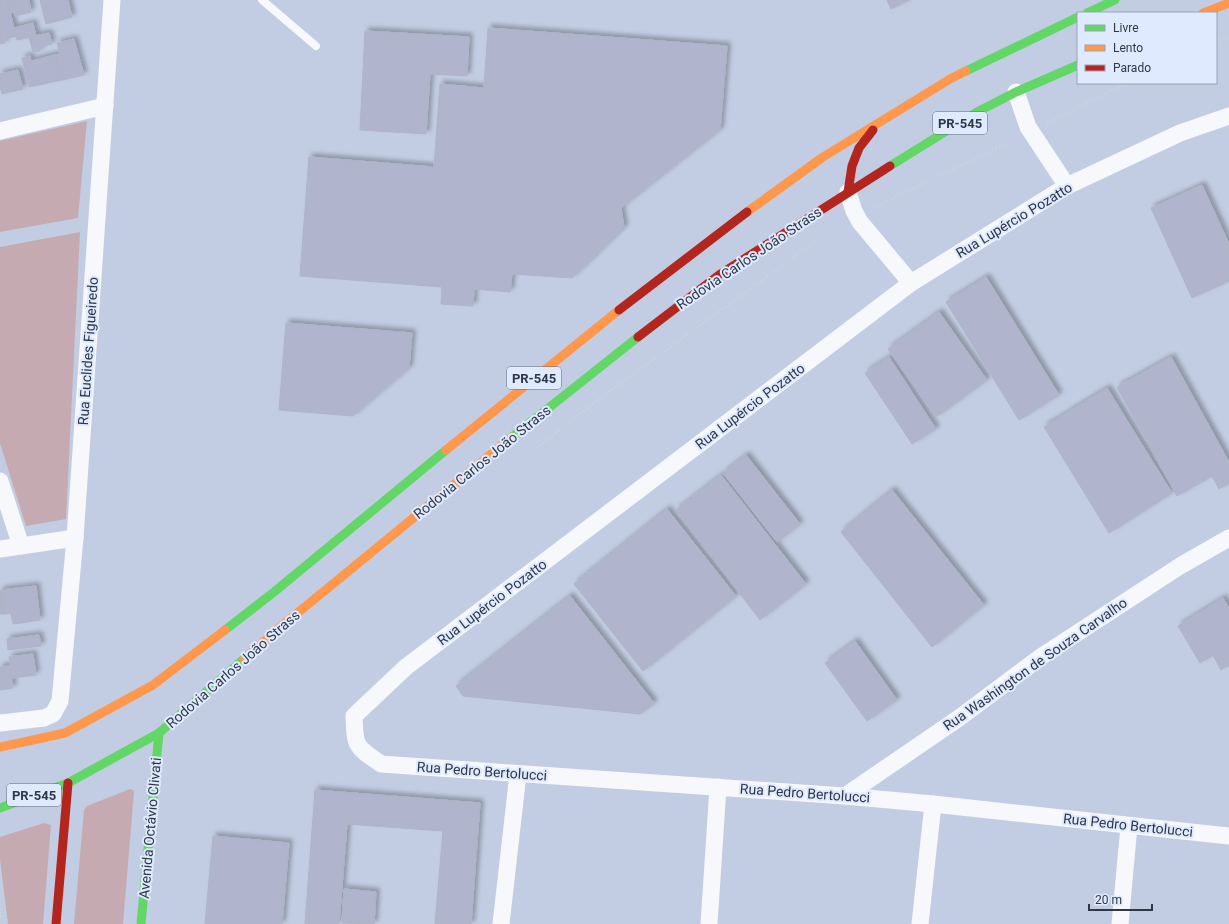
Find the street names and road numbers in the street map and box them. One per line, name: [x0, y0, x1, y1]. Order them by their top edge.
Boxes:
road number: PR-545: [933, 112, 987, 134]
street label: Rua Lupércio Pozatto: [953, 179, 1075, 261]
street label: Rodovia Carlos João Strass: [673, 203, 825, 313]
street label: Rua Euclides Figueiredo: [75, 276, 101, 426]
street label: Rua Lupércio Pozatto: [692, 360, 808, 452]
road number: PR-545: [507, 367, 561, 389]
street label: Rodovia Carlos João Strass: [410, 402, 554, 522]
street label: Rua Lupércio Pozatto: [434, 556, 550, 648]
street label: Rua Washington de Souza Carvalho: [940, 594, 1130, 734]
street label: Rodovia Carlos João Strass: [163, 607, 303, 731]
street label: Avenida Octávio Clivati: [136, 757, 164, 899]
street label: Rua Pedro Bertolucci: [416, 758, 548, 784]
street label: Rua Pedro Bertolucci: [739, 780, 871, 806]
road number: PR-545: [7, 784, 61, 806]
street label: Rua Pedro Bertolucci: [1062, 810, 1194, 840]

